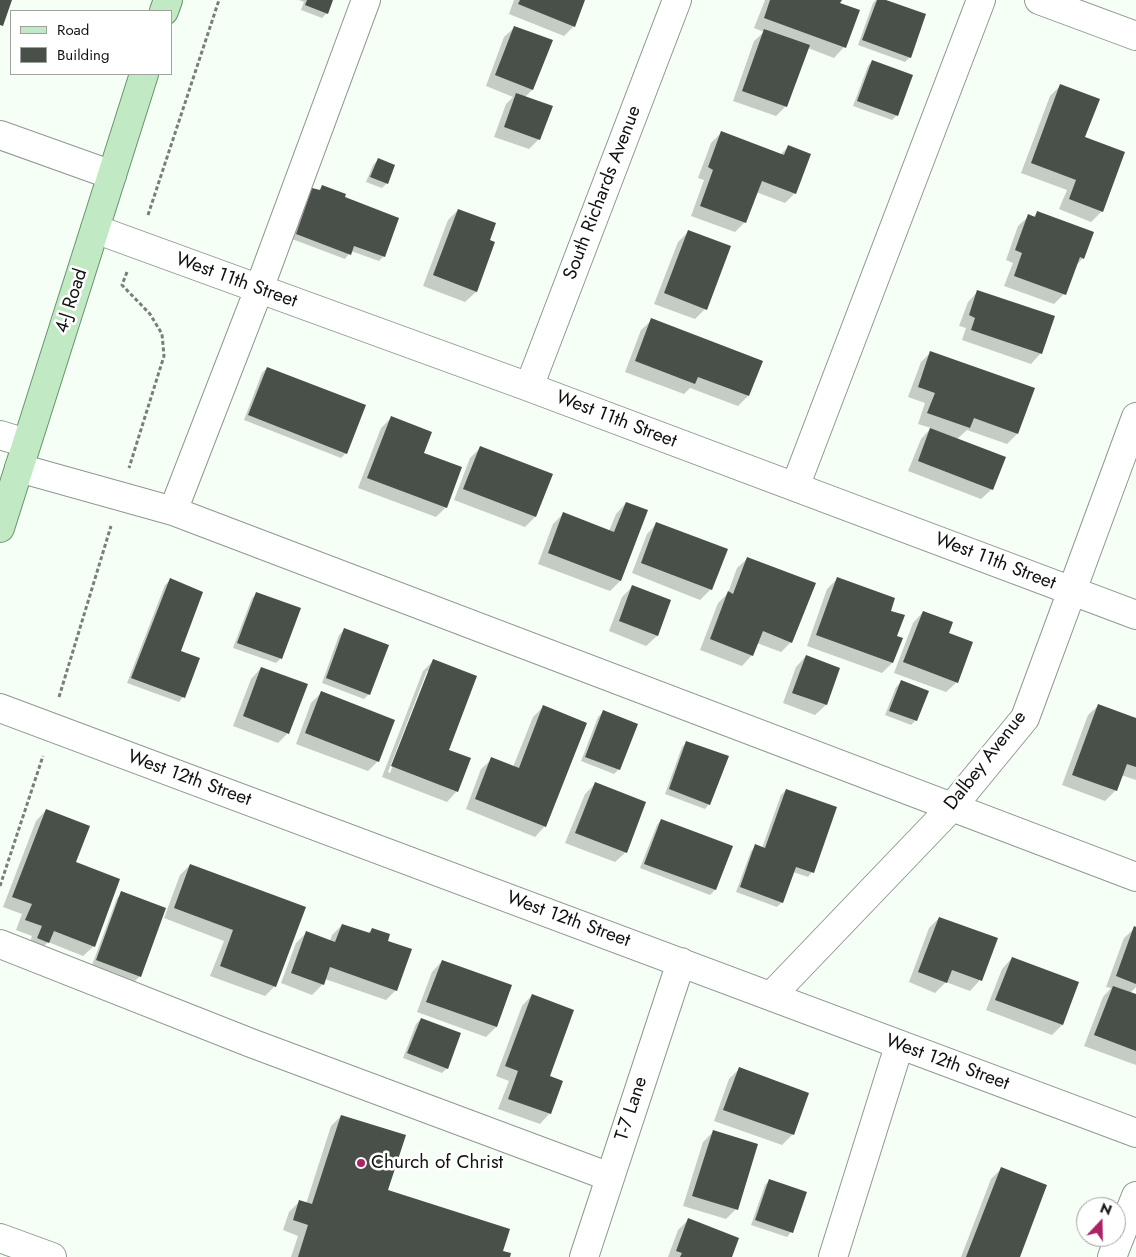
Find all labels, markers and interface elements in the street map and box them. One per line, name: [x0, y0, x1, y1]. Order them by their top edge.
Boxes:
legend: [10, 10, 172, 75]
text: Road: [57, 19, 89, 41]
text: Building: [57, 44, 109, 66]
street label: South Richards Avenue: [559, 103, 647, 283]
street label: West 11th Street: [172, 248, 300, 314]
street label: 4-J Road: [51, 266, 93, 336]
street label: West 11th Street: [552, 386, 680, 454]
street label: West 11th Street: [931, 528, 1059, 596]
street label: Dalbey Avenue: [940, 707, 1032, 815]
street label: West 12th Street: [124, 746, 254, 812]
street label: West 12th Street: [503, 887, 633, 953]
street label: West 12th Street: [882, 1030, 1012, 1096]
street label: T-7 Lane: [611, 1074, 653, 1144]
place label: Church of Christ: [371, 1152, 503, 1174]
marker: Church of Christ: [355, 1157, 367, 1169]
north arrow: [1076, 1197, 1126, 1247]
text: N: [1097, 1198, 1115, 1220]

